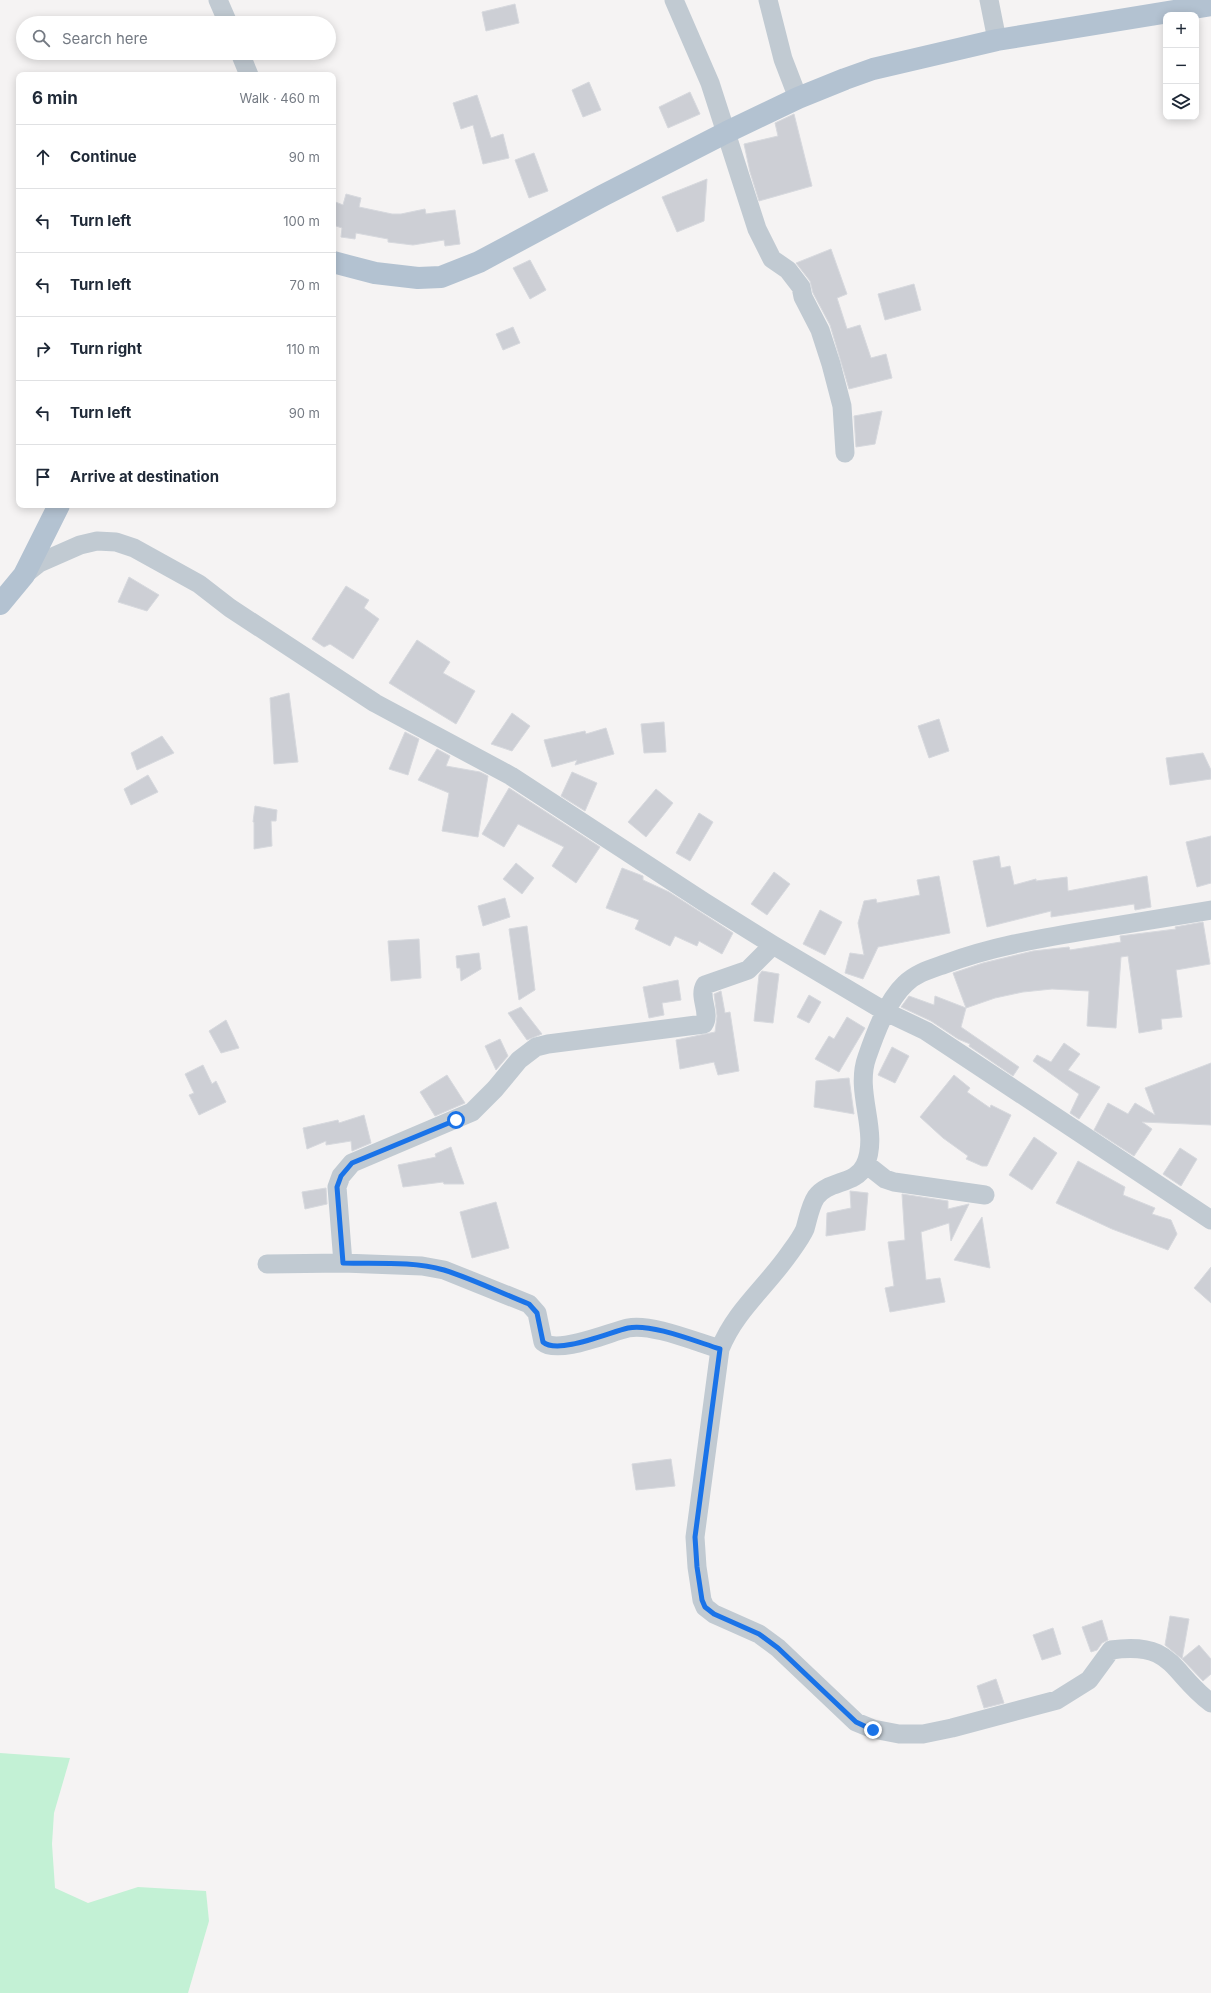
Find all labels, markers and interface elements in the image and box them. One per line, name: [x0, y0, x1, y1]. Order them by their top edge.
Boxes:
map controls: [1163, 12, 1199, 120]
button: +: [1163, 12, 1199, 48]
search box: [16, 16, 336, 60]
icon: search: [30, 27, 52, 49]
text: Search here: [62, 29, 148, 48]
button: −: [1163, 48, 1199, 84]
button: layers: [1163, 84, 1199, 120]
text: 6 min: [32, 88, 78, 108]
text: Walk · 460 m: [240, 90, 320, 106]
icon: ahead: [32, 146, 54, 168]
text: Continue: [70, 147, 137, 166]
text: 90 m: [289, 149, 320, 165]
icon: left: [32, 210, 54, 232]
text: Turn left: [70, 211, 131, 230]
text: 100 m: [283, 213, 320, 229]
icon: left: [32, 274, 54, 296]
text: Turn left: [70, 275, 131, 294]
text: 70 m: [290, 277, 320, 293]
icon: right: [32, 338, 54, 360]
text: Turn right: [70, 339, 142, 358]
text: 110 m: [286, 341, 320, 357]
icon: left: [32, 402, 54, 424]
text: Turn left: [70, 403, 131, 422]
text: 90 m: [289, 405, 320, 421]
icon: arrive: [32, 466, 54, 488]
text: Arrive at destination: [70, 467, 219, 486]
route start: [447, 1111, 465, 1129]
route end: [864, 1721, 882, 1739]

